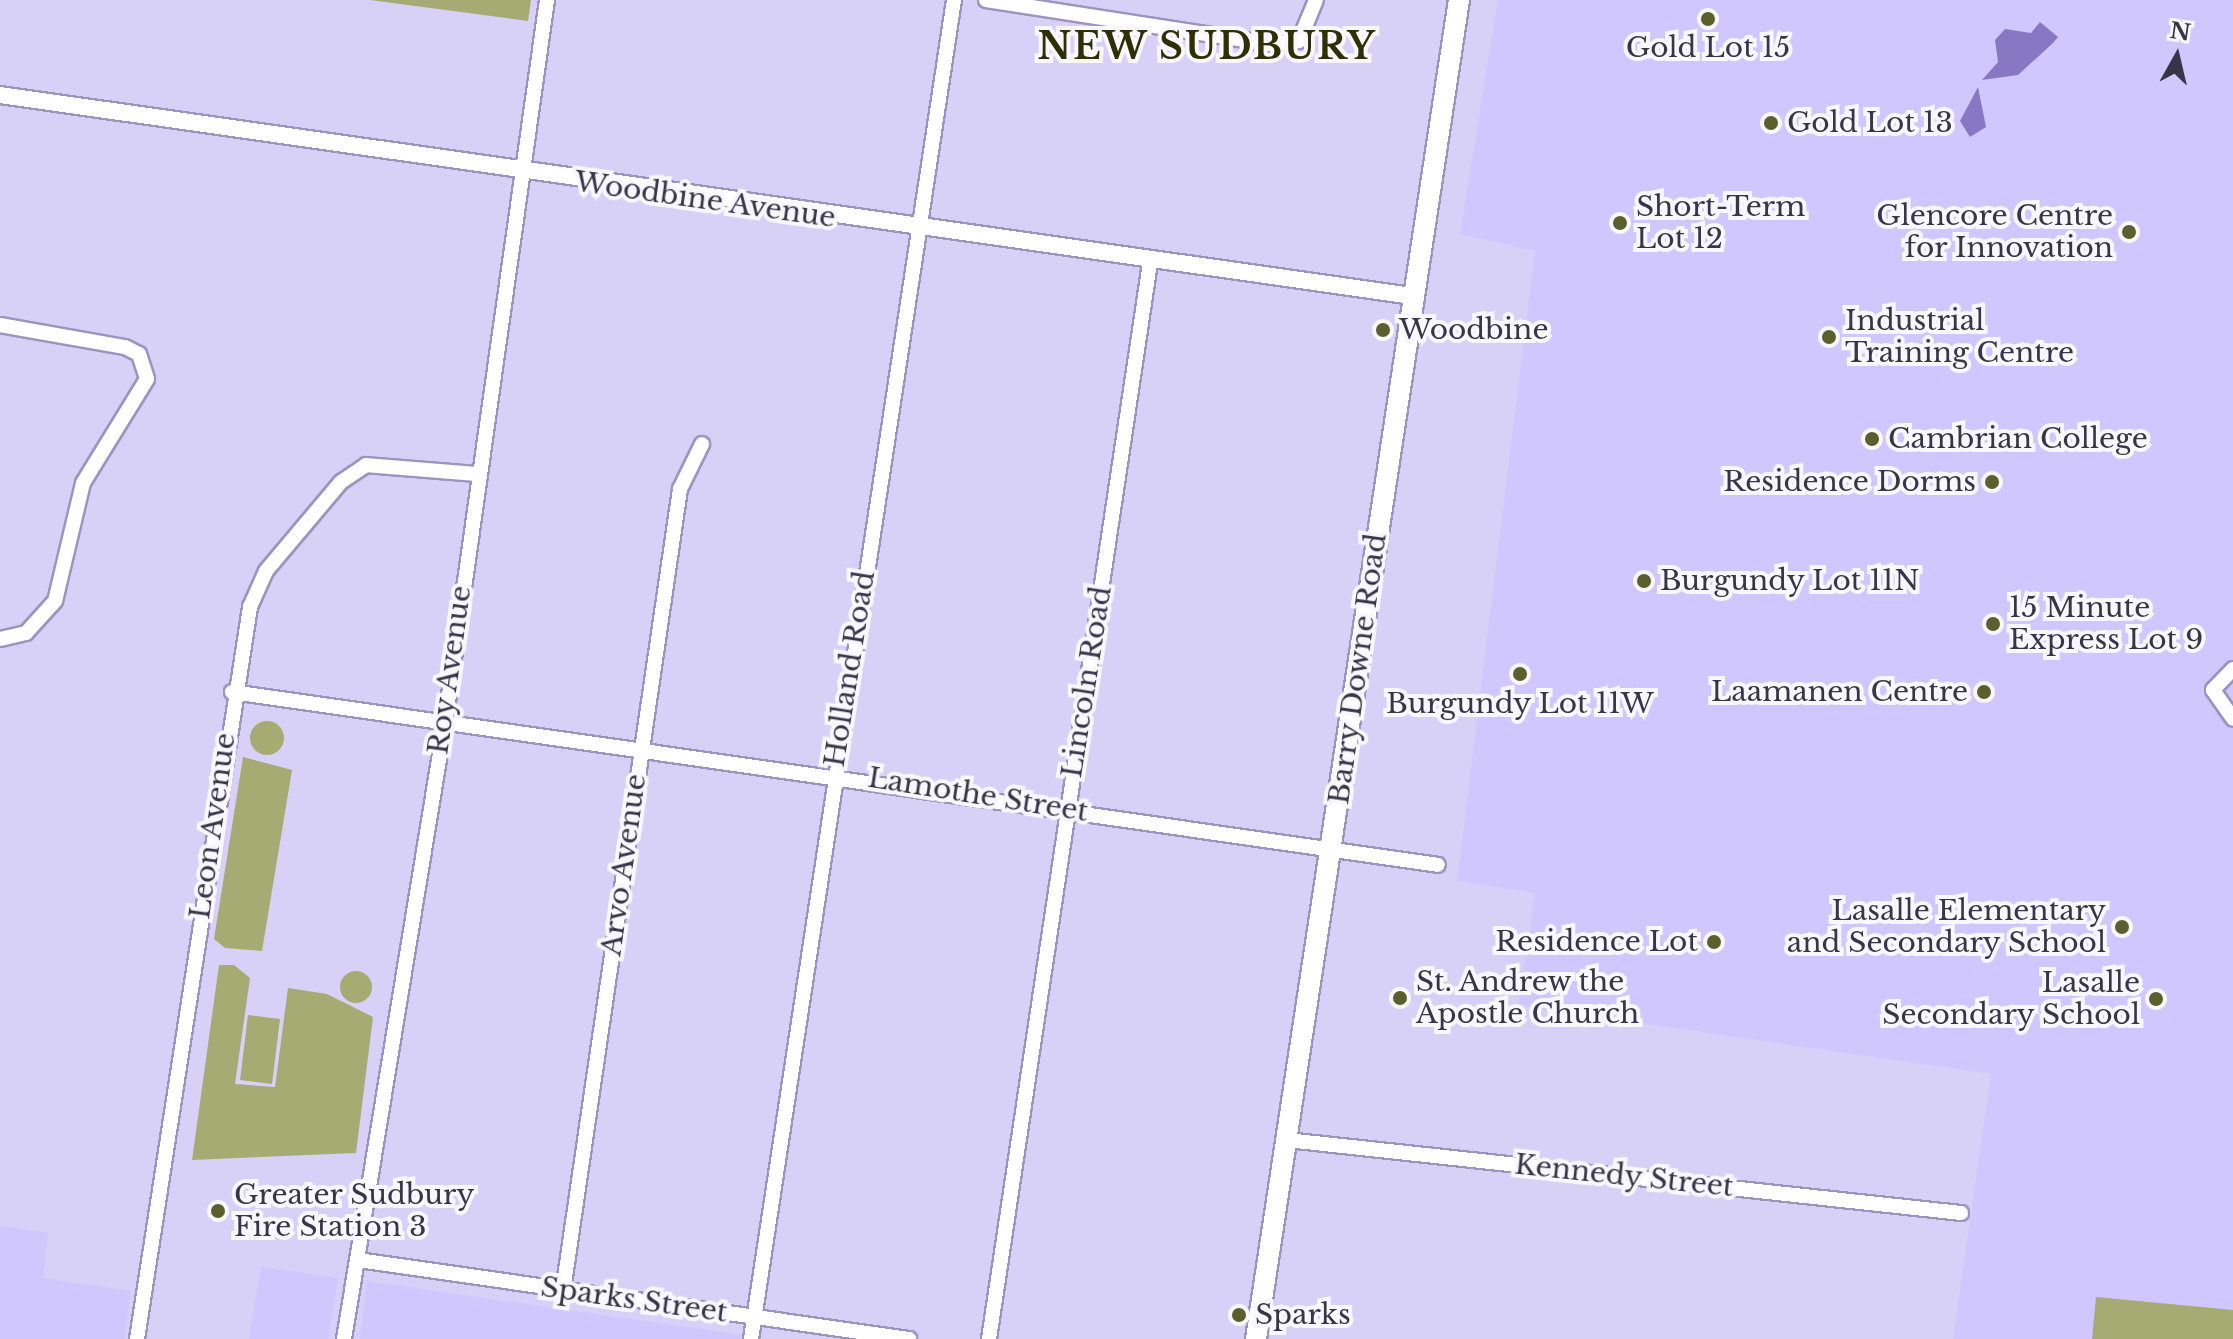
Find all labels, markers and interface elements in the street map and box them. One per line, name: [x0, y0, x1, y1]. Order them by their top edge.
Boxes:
marker: Gold Lot 15: [1699, 10, 1717, 28]
north arrow: [2137, 16, 2217, 96]
text: N: [2168, 17, 2193, 47]
district label: NEW SUDBURY: [1037, 25, 1377, 69]
place label: Gold Lot 15: [1626, 31, 1790, 65]
place label: Gold Lot 13: [1787, 106, 1953, 140]
marker: Gold Lot 13: [1762, 114, 1780, 132]
street label: Woodbine Avenue: [572, 165, 838, 235]
place label: Short-Term Lot 12: [1636, 190, 1805, 256]
place label: Glencore Centre for Innovation: [1876, 199, 2113, 265]
marker: Short-Term Lot 12: [1611, 214, 1629, 232]
marker: Glencore Centre for Innovation: [2120, 223, 2138, 241]
place label: Industrial Training Centre: [1845, 304, 2074, 370]
place label: Woodbine: [1399, 313, 1548, 347]
marker: Woodbine: [1374, 321, 1392, 339]
marker: Industrial Training Centre: [1820, 328, 1838, 346]
place label: Cambrian College: [1888, 422, 2148, 456]
marker: Cambrian College: [1863, 430, 1881, 448]
place label: Residence Dorms: [1723, 465, 1976, 499]
marker: Residence Dorms: [1983, 473, 2001, 491]
street label: Barry Downe Road: [1322, 531, 1394, 807]
place label: Burgundy Lot 11N: [1660, 564, 1920, 598]
street label: Holland Road: [818, 569, 882, 769]
marker: Burgundy Lot 11N: [1635, 572, 1653, 590]
street label: Roy Avenue: [421, 582, 479, 758]
street label: Lincoln Road: [1055, 584, 1119, 780]
place label: 15 Minute Express Lot 9: [2009, 591, 2203, 657]
marker: 15 Minute Express Lot 9: [1984, 615, 2002, 633]
marker: Burgundy Lot 11W: [1511, 665, 1529, 683]
place label: Laamanen Centre: [1711, 675, 1968, 709]
marker: Laamanen Centre: [1975, 683, 1993, 701]
place label: Burgundy Lot 11W: [1386, 687, 1654, 721]
street label: Leon Avenue: [183, 730, 243, 922]
street label: Lamothe Street: [866, 761, 1090, 829]
street label: Arvo Avenue: [595, 771, 653, 959]
place label: Lasalle Elementary and Secondary School: [1786, 894, 2106, 960]
marker: Lasalle Elementary and Secondary School: [2113, 918, 2131, 936]
place label: Residence Lot: [1495, 925, 1698, 959]
marker: Residence Lot: [1705, 933, 1723, 951]
place label: St. Andrew the Apostle Church: [1416, 965, 1639, 1031]
place label: Lasalle Secondary School: [1882, 966, 2140, 1032]
marker: St. Andrew the Apostle Church: [1391, 989, 1409, 1007]
marker: Lasalle Secondary School: [2147, 990, 2165, 1008]
street label: Kennedy Street: [1512, 1148, 1736, 1204]
place label: Greater Sudbury Fire Station 3: [234, 1178, 475, 1244]
marker: Greater Sudbury Fire Station 3: [209, 1202, 227, 1220]
street label: Sparks Street: [539, 1270, 729, 1330]
place label: Sparks: [1255, 1298, 1351, 1332]
marker: Sparks: [1230, 1306, 1248, 1324]

